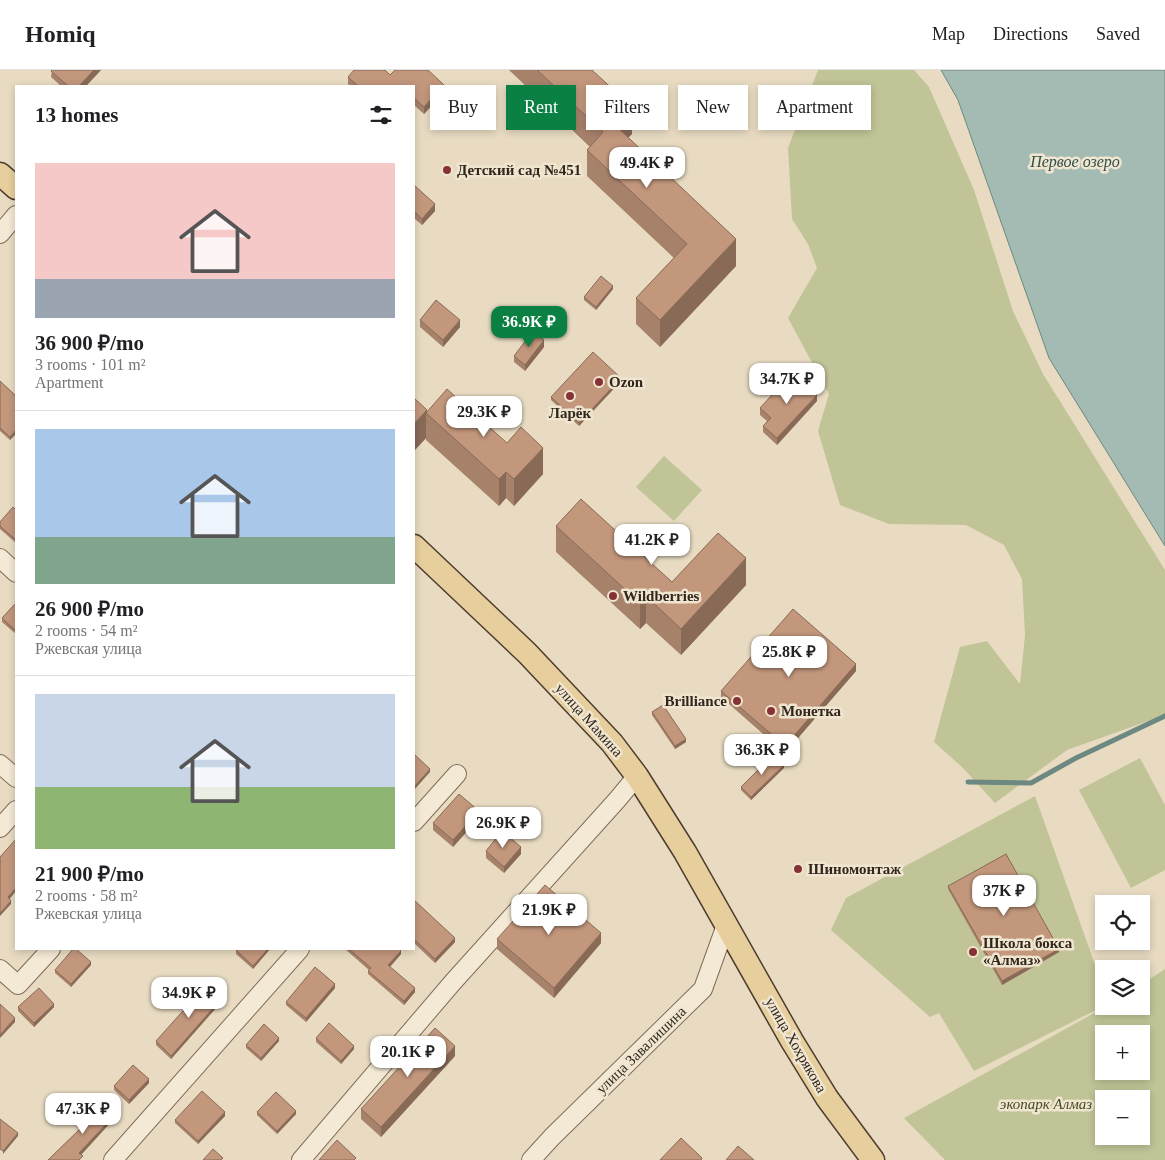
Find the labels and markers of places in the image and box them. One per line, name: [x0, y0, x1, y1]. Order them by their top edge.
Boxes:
pin: 49.4K ₽: [601, 146, 693, 189]
place label: Детский сад №451: [457, 162, 581, 178]
marker: Детский сад №451: [441, 164, 453, 176]
pin: 36.9K ₽: [483, 306, 575, 348]
pin: 34.7K ₽: [741, 362, 833, 405]
place label: Ozon: [609, 374, 644, 390]
marker: Ozon: [593, 376, 605, 388]
marker: Ларёк: [564, 390, 576, 402]
pin: 29.3K ₽: [438, 396, 530, 438]
place label: Ларёк: [549, 405, 592, 421]
pin: 41.2K ₽: [606, 524, 698, 566]
place label: Wildberries: [623, 588, 700, 604]
marker: Wildberries: [607, 590, 619, 602]
pin: 25.8K ₽: [743, 636, 835, 678]
place label: Brilliance: [665, 693, 727, 709]
marker: Brilliance: [731, 695, 743, 707]
place label: Монетка: [781, 703, 842, 719]
marker: Монетка: [765, 705, 777, 717]
pin: 36.3K ₽: [716, 734, 808, 776]
pin: 26.9K ₽: [457, 806, 549, 849]
place label: Шиномонтаж: [808, 861, 901, 877]
marker: Шиномонтаж: [792, 863, 804, 875]
pin: 37K ₽: [969, 874, 1039, 917]
pin: 21.9K ₽: [503, 894, 595, 936]
place label: Школа бокса «Алмаз»: [983, 935, 1073, 968]
marker: Школа бокса «Алмаз»: [967, 946, 979, 958]
pin: 34.9K ₽: [143, 976, 235, 1019]
pin: 20.1K ₽: [362, 1036, 454, 1078]
pin: 47.3K ₽: [37, 1092, 129, 1135]

